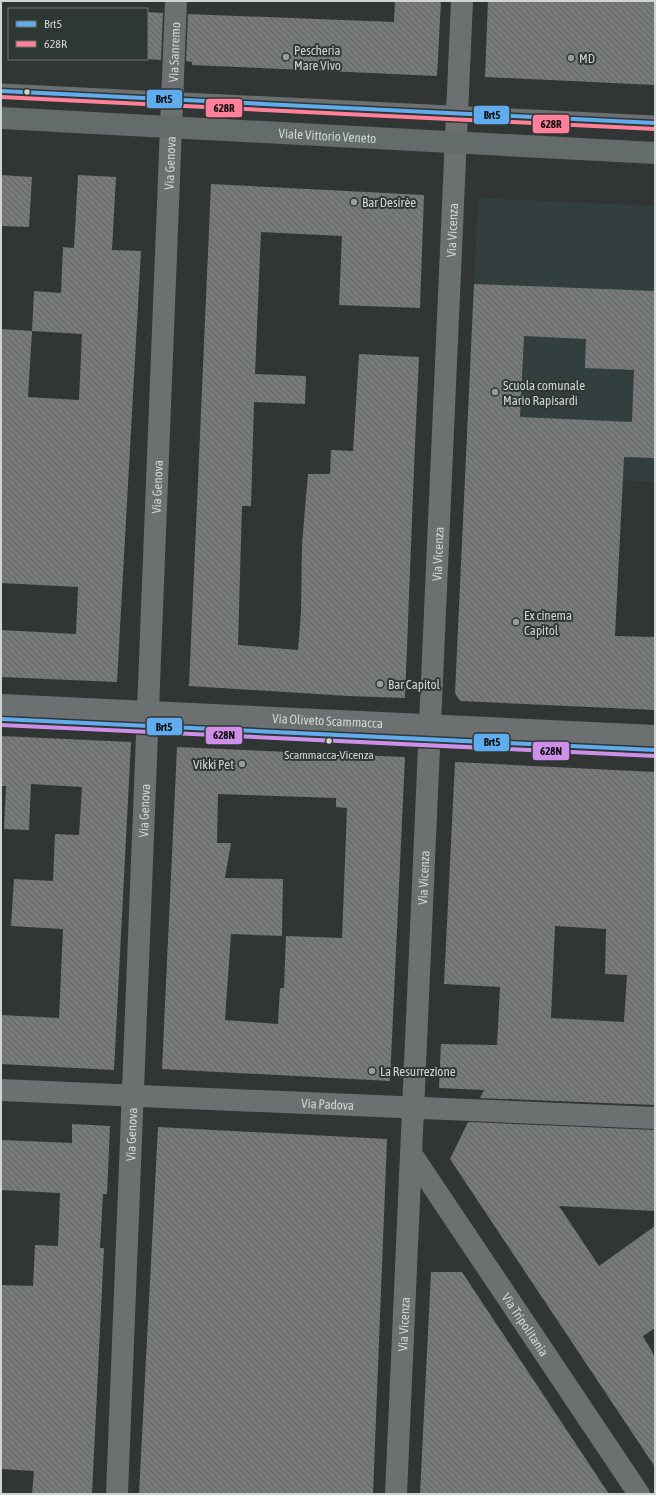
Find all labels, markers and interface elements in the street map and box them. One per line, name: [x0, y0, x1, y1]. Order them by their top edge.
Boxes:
legend: [8, 8, 148, 60]
text: Brt5: [44, 17, 62, 31]
street label: Via Sanremo: [166, 22, 183, 83]
text: 628R: [44, 37, 67, 51]
place label: Pescheria Mare Vivo: [294, 43, 341, 73]
place label: MD: [579, 51, 595, 66]
marker: Pescheria Mare Vivo: [281, 52, 291, 62]
marker: MD: [566, 53, 576, 63]
unlabelled marker: [22, 87, 32, 97]
line badge: Brt5: [146, 89, 183, 109]
text: Brt5: [156, 93, 172, 105]
line badge: 628R: [205, 98, 243, 118]
text: 628R: [213, 102, 235, 114]
line badge: Brt5: [473, 105, 510, 125]
text: Brt5: [484, 109, 500, 121]
line badge: 628R: [532, 114, 570, 134]
text: 628R: [540, 118, 562, 130]
street label: Viale Vittorio Veneto: [278, 126, 377, 146]
street label: Via Genova: [162, 136, 179, 190]
place label: Bar Desirèe: [362, 195, 416, 210]
marker: Bar Desirèe: [349, 197, 359, 207]
street label: Via Vicenza: [444, 203, 461, 258]
place label: Scuola comunale Mario Rapisardi: [503, 378, 585, 408]
marker: Scuola comunale Mario Rapisardi: [490, 387, 500, 397]
street label: Via Genova: [149, 460, 166, 514]
street label: Via Vicenza: [429, 526, 447, 581]
place label: Ex cinema Capitol: [524, 608, 572, 638]
marker: Ex cinema Capitol: [511, 617, 521, 627]
place label: Bar Capitol: [388, 677, 441, 692]
marker: Bar Capitol: [375, 679, 385, 689]
street label: Via Oliveto Scammacca: [272, 711, 383, 731]
line badge: Brt5: [146, 717, 183, 736]
text: Brt5: [156, 721, 172, 733]
line badge: 628N: [205, 726, 243, 745]
text: 628N: [213, 729, 235, 741]
line badge: Brt5: [473, 733, 510, 752]
marker: Scammacca-Vicenza: [324, 736, 334, 746]
text: Brt5: [484, 736, 500, 748]
line badge: 628N: [532, 741, 570, 761]
text: 628N: [540, 745, 562, 757]
place label: Scammacca-Vicenza: [284, 748, 374, 762]
place label: Vikki Pet: [193, 757, 234, 772]
marker: Vikki Pet: [237, 759, 247, 769]
street label: Via Genova: [136, 783, 153, 838]
street label: Via Vicenza: [415, 850, 432, 905]
place label: La Resurrezione: [380, 1064, 456, 1079]
marker: La Resurrezione: [367, 1066, 377, 1076]
street label: Via Padova: [301, 1096, 354, 1113]
street label: Via Genova: [123, 1107, 140, 1161]
street label: Via Tripolitania: [499, 1290, 552, 1359]
street label: Via Vicenza: [395, 1297, 413, 1352]

